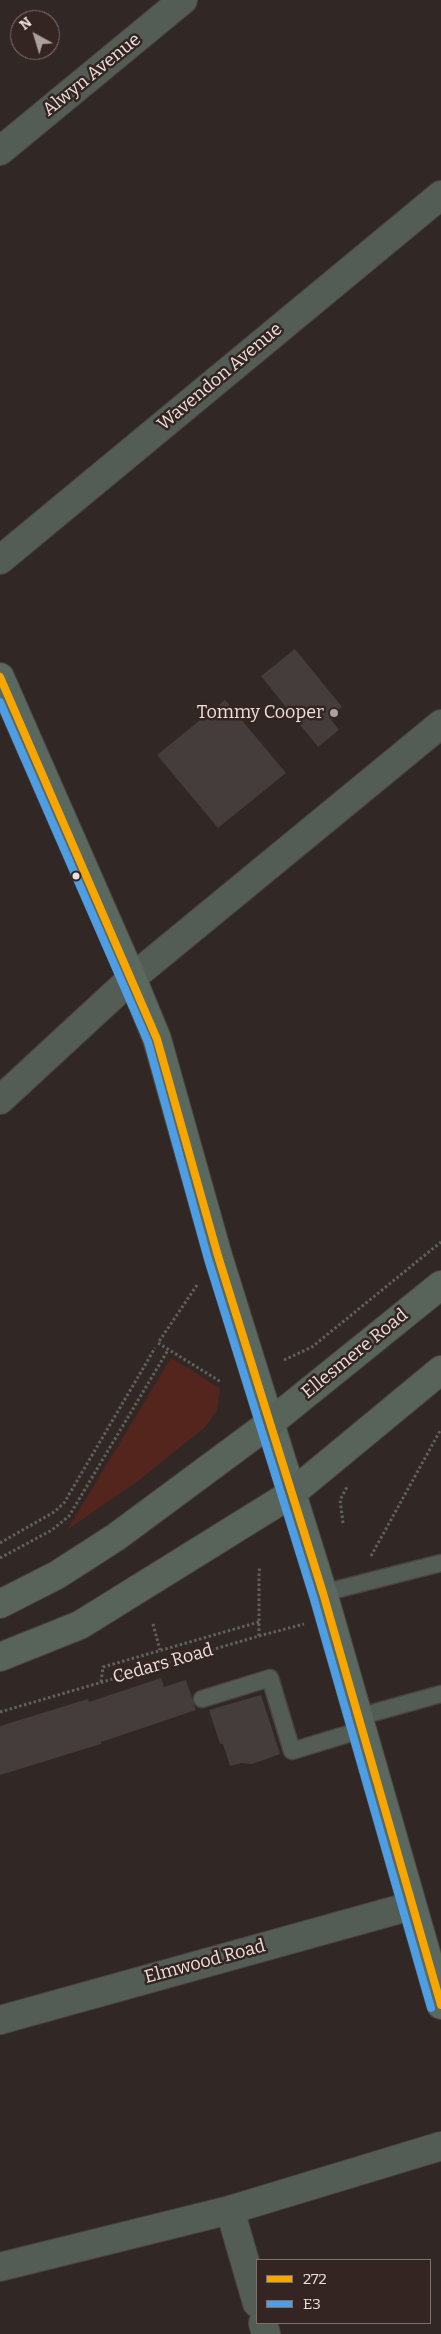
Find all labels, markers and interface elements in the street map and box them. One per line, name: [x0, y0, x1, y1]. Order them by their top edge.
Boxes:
north arrow: [10, 10, 60, 60]
text: N: [16, 14, 35, 34]
street label: Alwyn Avenue: [39, 29, 145, 121]
street label: Wavendon Avenue: [153, 319, 287, 435]
place label: Tommy Cooper: [197, 702, 324, 724]
marker: Tommy Cooper: [328, 707, 340, 719]
unlabelled marker: [71, 871, 81, 881]
street label: Ellesmere Road: [298, 1305, 412, 1403]
street label: Cedars Road: [110, 1639, 216, 1689]
street label: Elmwood Road: [142, 1935, 268, 1989]
legend: [256, 2259, 431, 2324]
text: 272: [303, 2270, 327, 2288]
text: E3: [303, 2295, 321, 2313]

